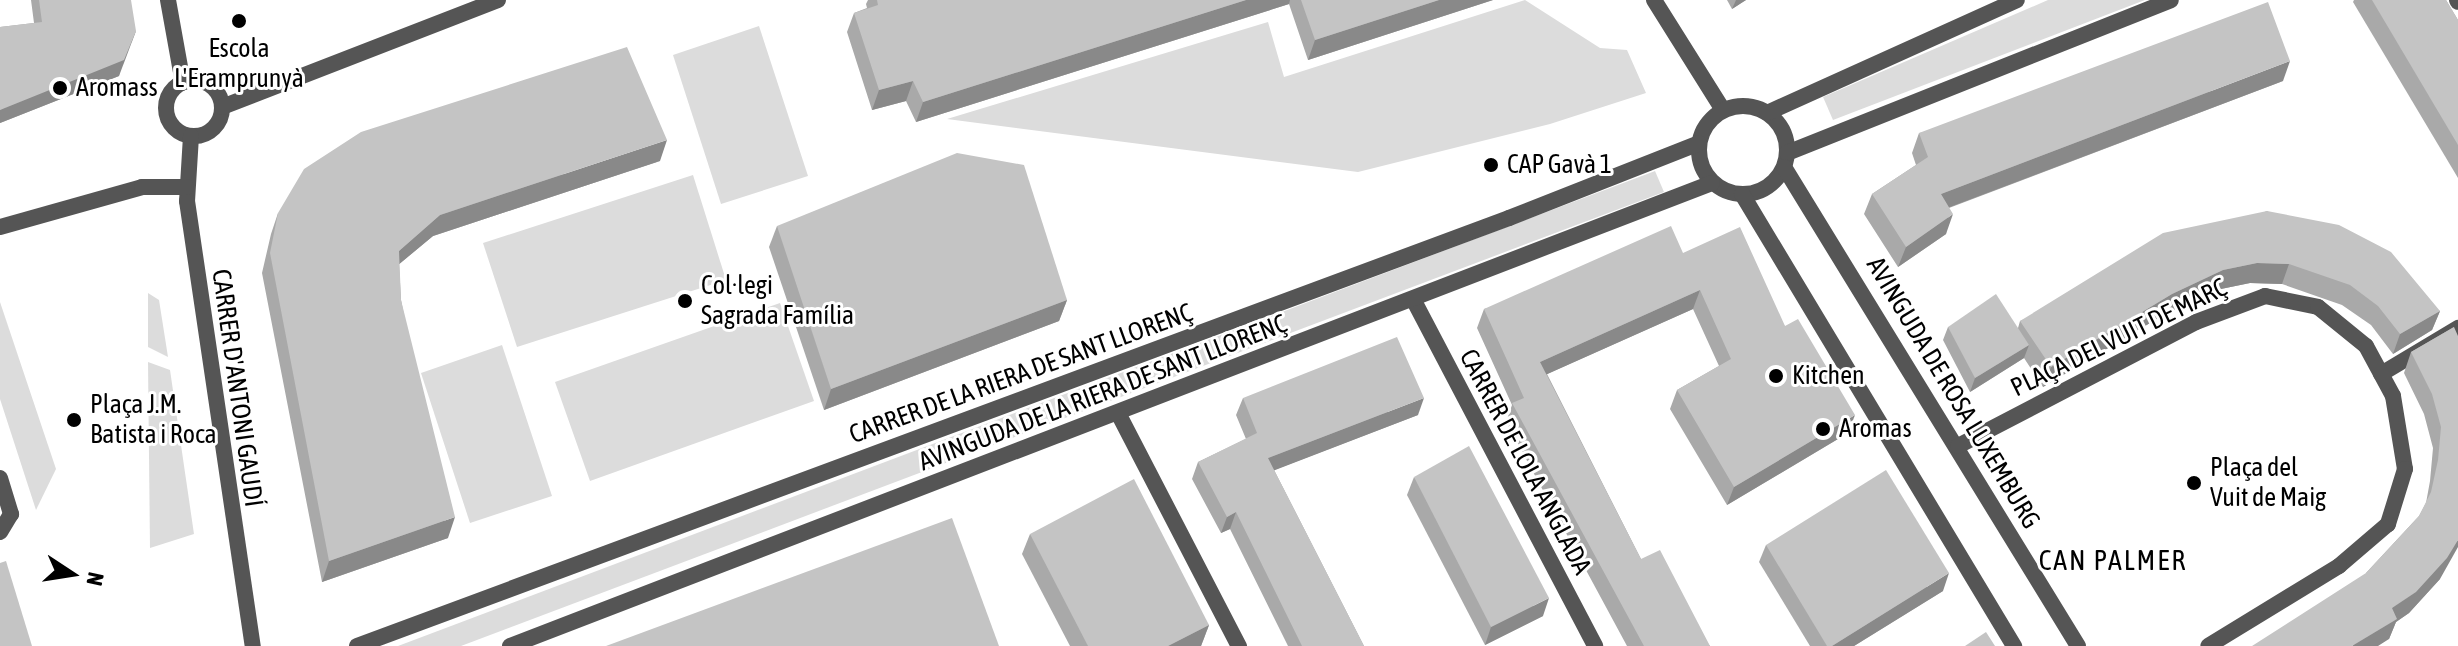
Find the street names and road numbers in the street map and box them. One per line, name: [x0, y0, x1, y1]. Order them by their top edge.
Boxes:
street label: AVINGUDA DE ROSA LUXEMBURG: [1860, 252, 2046, 534]
street label: CARRER D'ANTONI GAUDÍ: [205, 267, 269, 509]
street label: PLAÇA DEL VUIT DE MARÇ: [2006, 272, 2232, 404]
street label: CARRER DE LA RIERA DE SANT LLORENÇ: [845, 297, 1197, 451]
street label: AVINGUDA DE LA RIERA DE SANT LLORENÇ: [915, 308, 1291, 478]
street label: CARRER DE LOLA ANGLADA: [1452, 344, 1598, 580]

